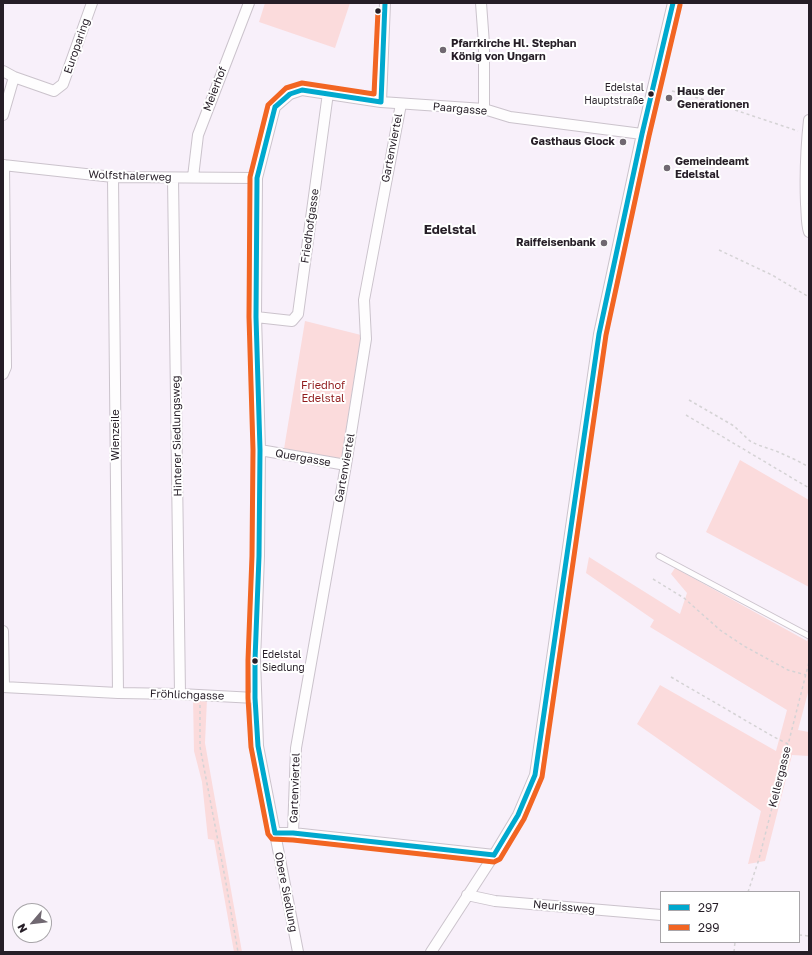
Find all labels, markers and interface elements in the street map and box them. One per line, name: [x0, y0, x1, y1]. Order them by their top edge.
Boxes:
unlabelled marker: [373, 6, 383, 16]
street label: Europaring: [61, 16, 93, 76]
place label: Pfarrkirche Hl. Stephan König von Ungarn: [451, 37, 576, 63]
marker: Pfarrkirche Hl. Stephan König von Ungarn: [438, 45, 448, 55]
street label: Meierhof: [200, 65, 230, 113]
place label: Edelstal Hauptstraße: [584, 82, 644, 106]
place label: Haus der Generationen: [677, 85, 749, 111]
marker: Edelstal Hauptstraße: [646, 89, 656, 99]
marker: Haus der Generationen: [664, 93, 674, 103]
street label: Paargasse: [432, 100, 488, 118]
street label: Gartenviertel: [379, 112, 405, 184]
place label: Gasthaus Glock: [531, 135, 615, 149]
marker: Gasthaus Glock: [618, 137, 628, 147]
place label: Gemeindeamt Edelstal: [675, 155, 749, 181]
marker: Gemeindeamt Edelstal: [662, 163, 672, 173]
street label: Wolfsthalerweg: [88, 168, 172, 184]
street label: Friedhofgasse: [298, 188, 322, 264]
district label: Edelstal: [424, 222, 476, 238]
place label: Raiffeisenbank: [516, 236, 596, 250]
marker: Raiffeisenbank: [599, 238, 609, 248]
street label: Hinterer Siedlungsweg: [169, 375, 185, 497]
park label: Friedhof Edelstal: [301, 379, 345, 405]
street label: Wienzeile: [109, 409, 123, 461]
street label: Gartenviertel: [332, 432, 358, 504]
street label: Quergasse: [274, 447, 332, 469]
place label: Edelstal Siedlung: [262, 649, 305, 672]
marker: Edelstal Siedlung: [250, 656, 260, 666]
street label: Fröhlichgasse: [150, 687, 224, 703]
street label: Kellergasse: [766, 745, 794, 809]
street label: Gartenviertel: [287, 753, 303, 823]
street label: Obere Siedlung: [272, 851, 300, 933]
legend: [660, 891, 800, 943]
street label: Neurissweg: [532, 898, 596, 916]
text: 297: [698, 900, 719, 915]
north arrow: [12, 903, 52, 943]
text: 299: [698, 920, 719, 935]
text: N: [14, 922, 30, 935]

